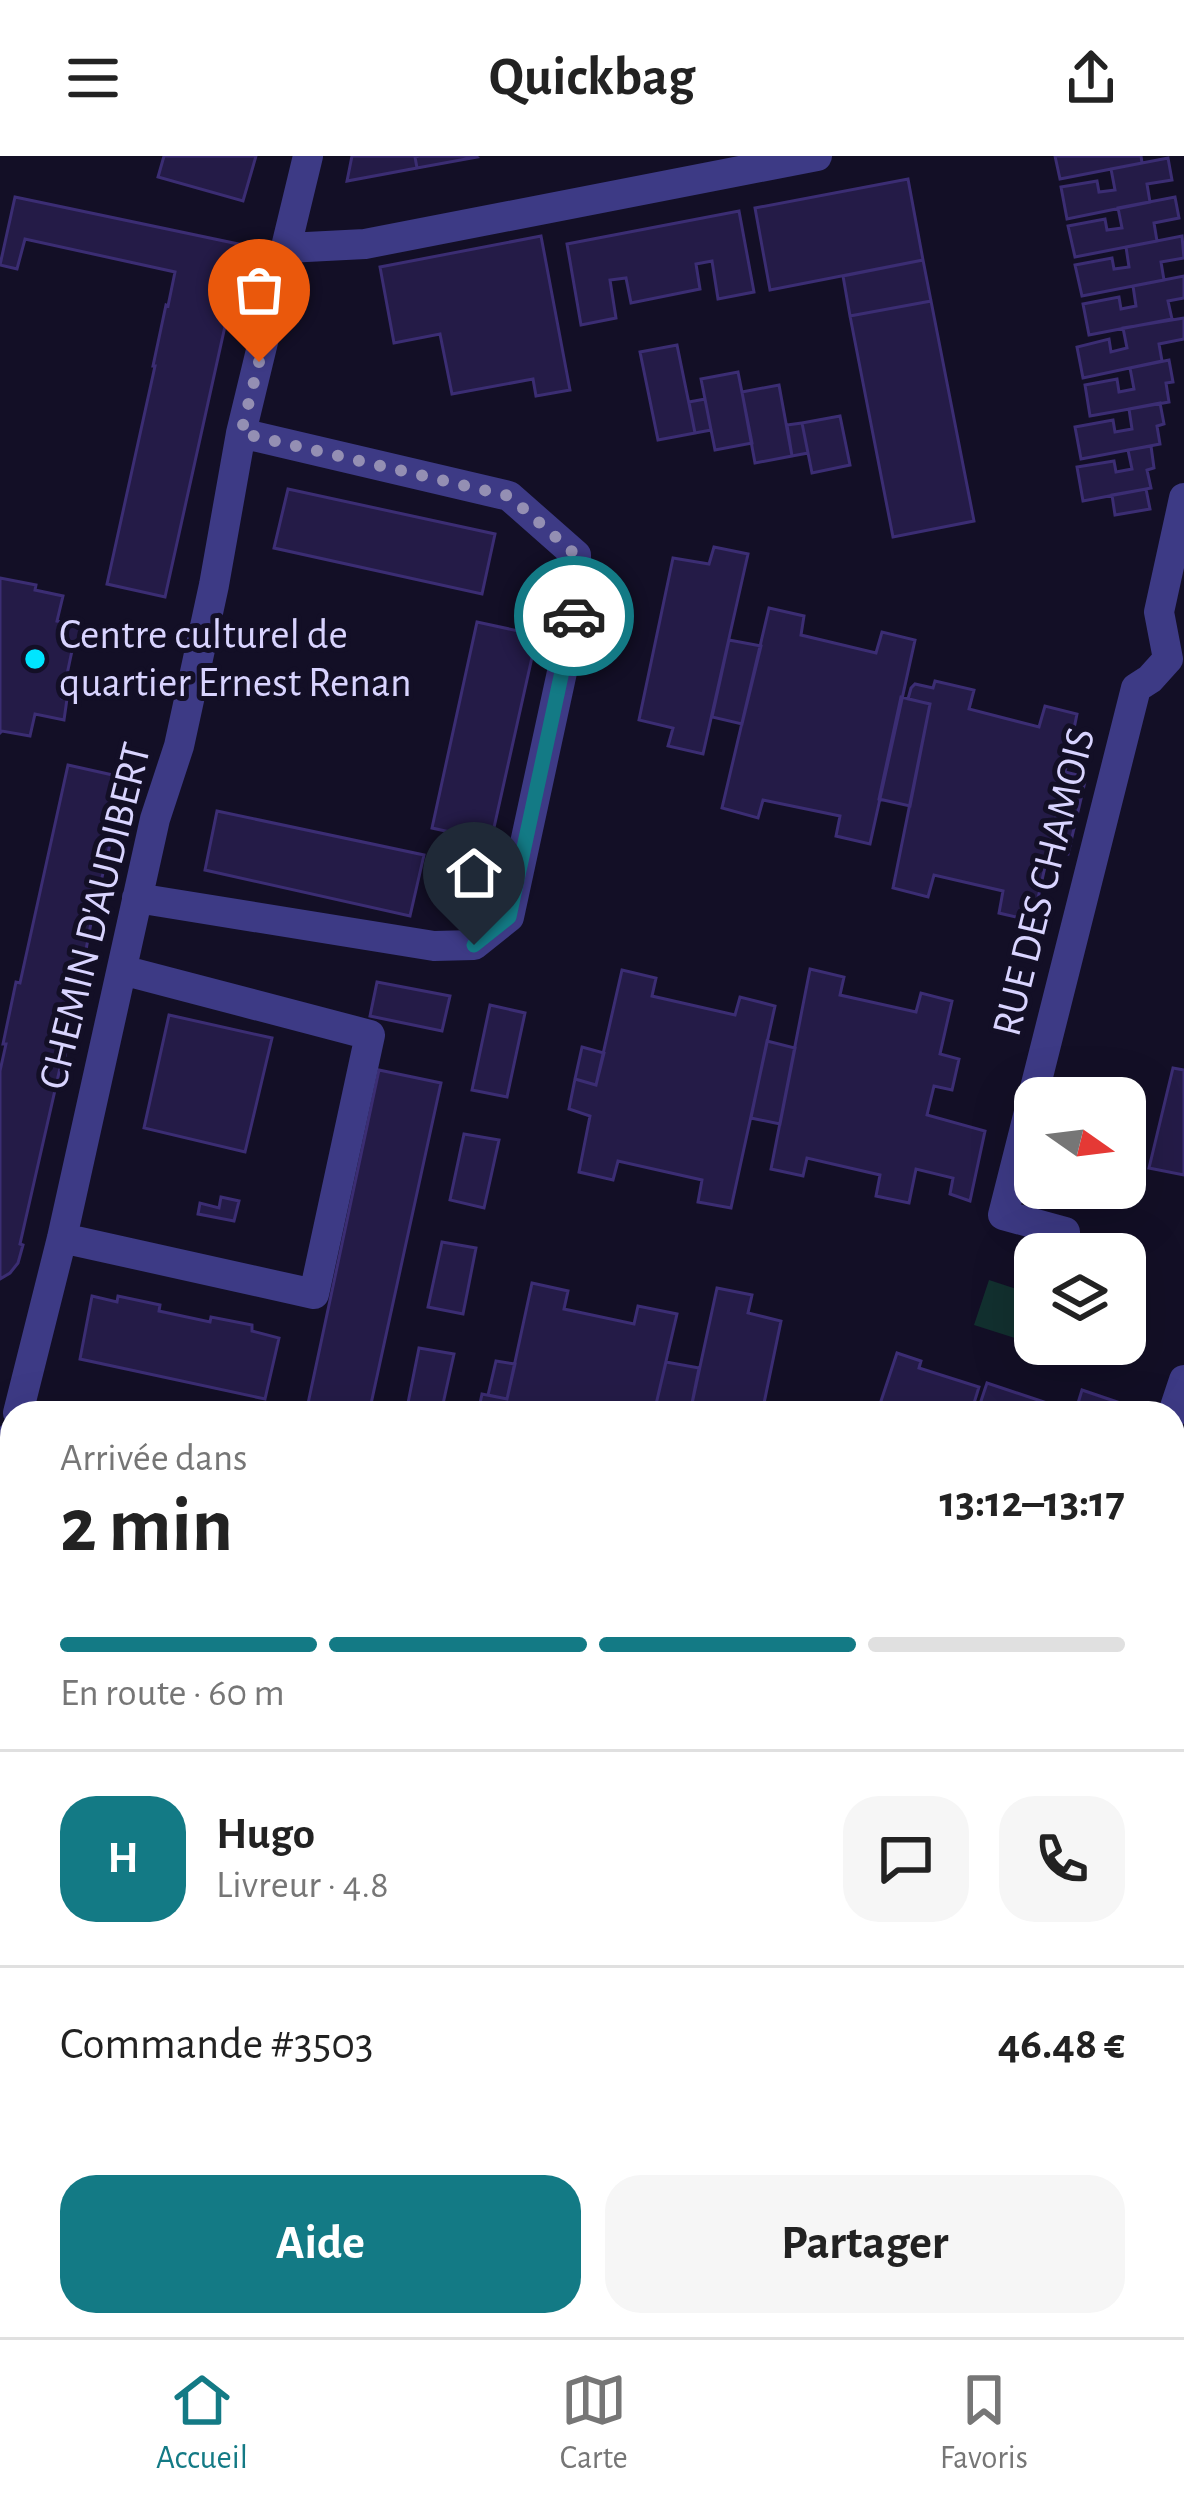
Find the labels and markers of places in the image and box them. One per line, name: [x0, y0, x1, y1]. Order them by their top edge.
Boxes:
pin: [208, 239, 310, 362]
place label: Centre culturel de quartier Ernest Renan: [59, 614, 412, 704]
marker: Centre culturel de quartier Ernest Renan: [22, 646, 48, 672]
pin: [423, 822, 525, 945]

